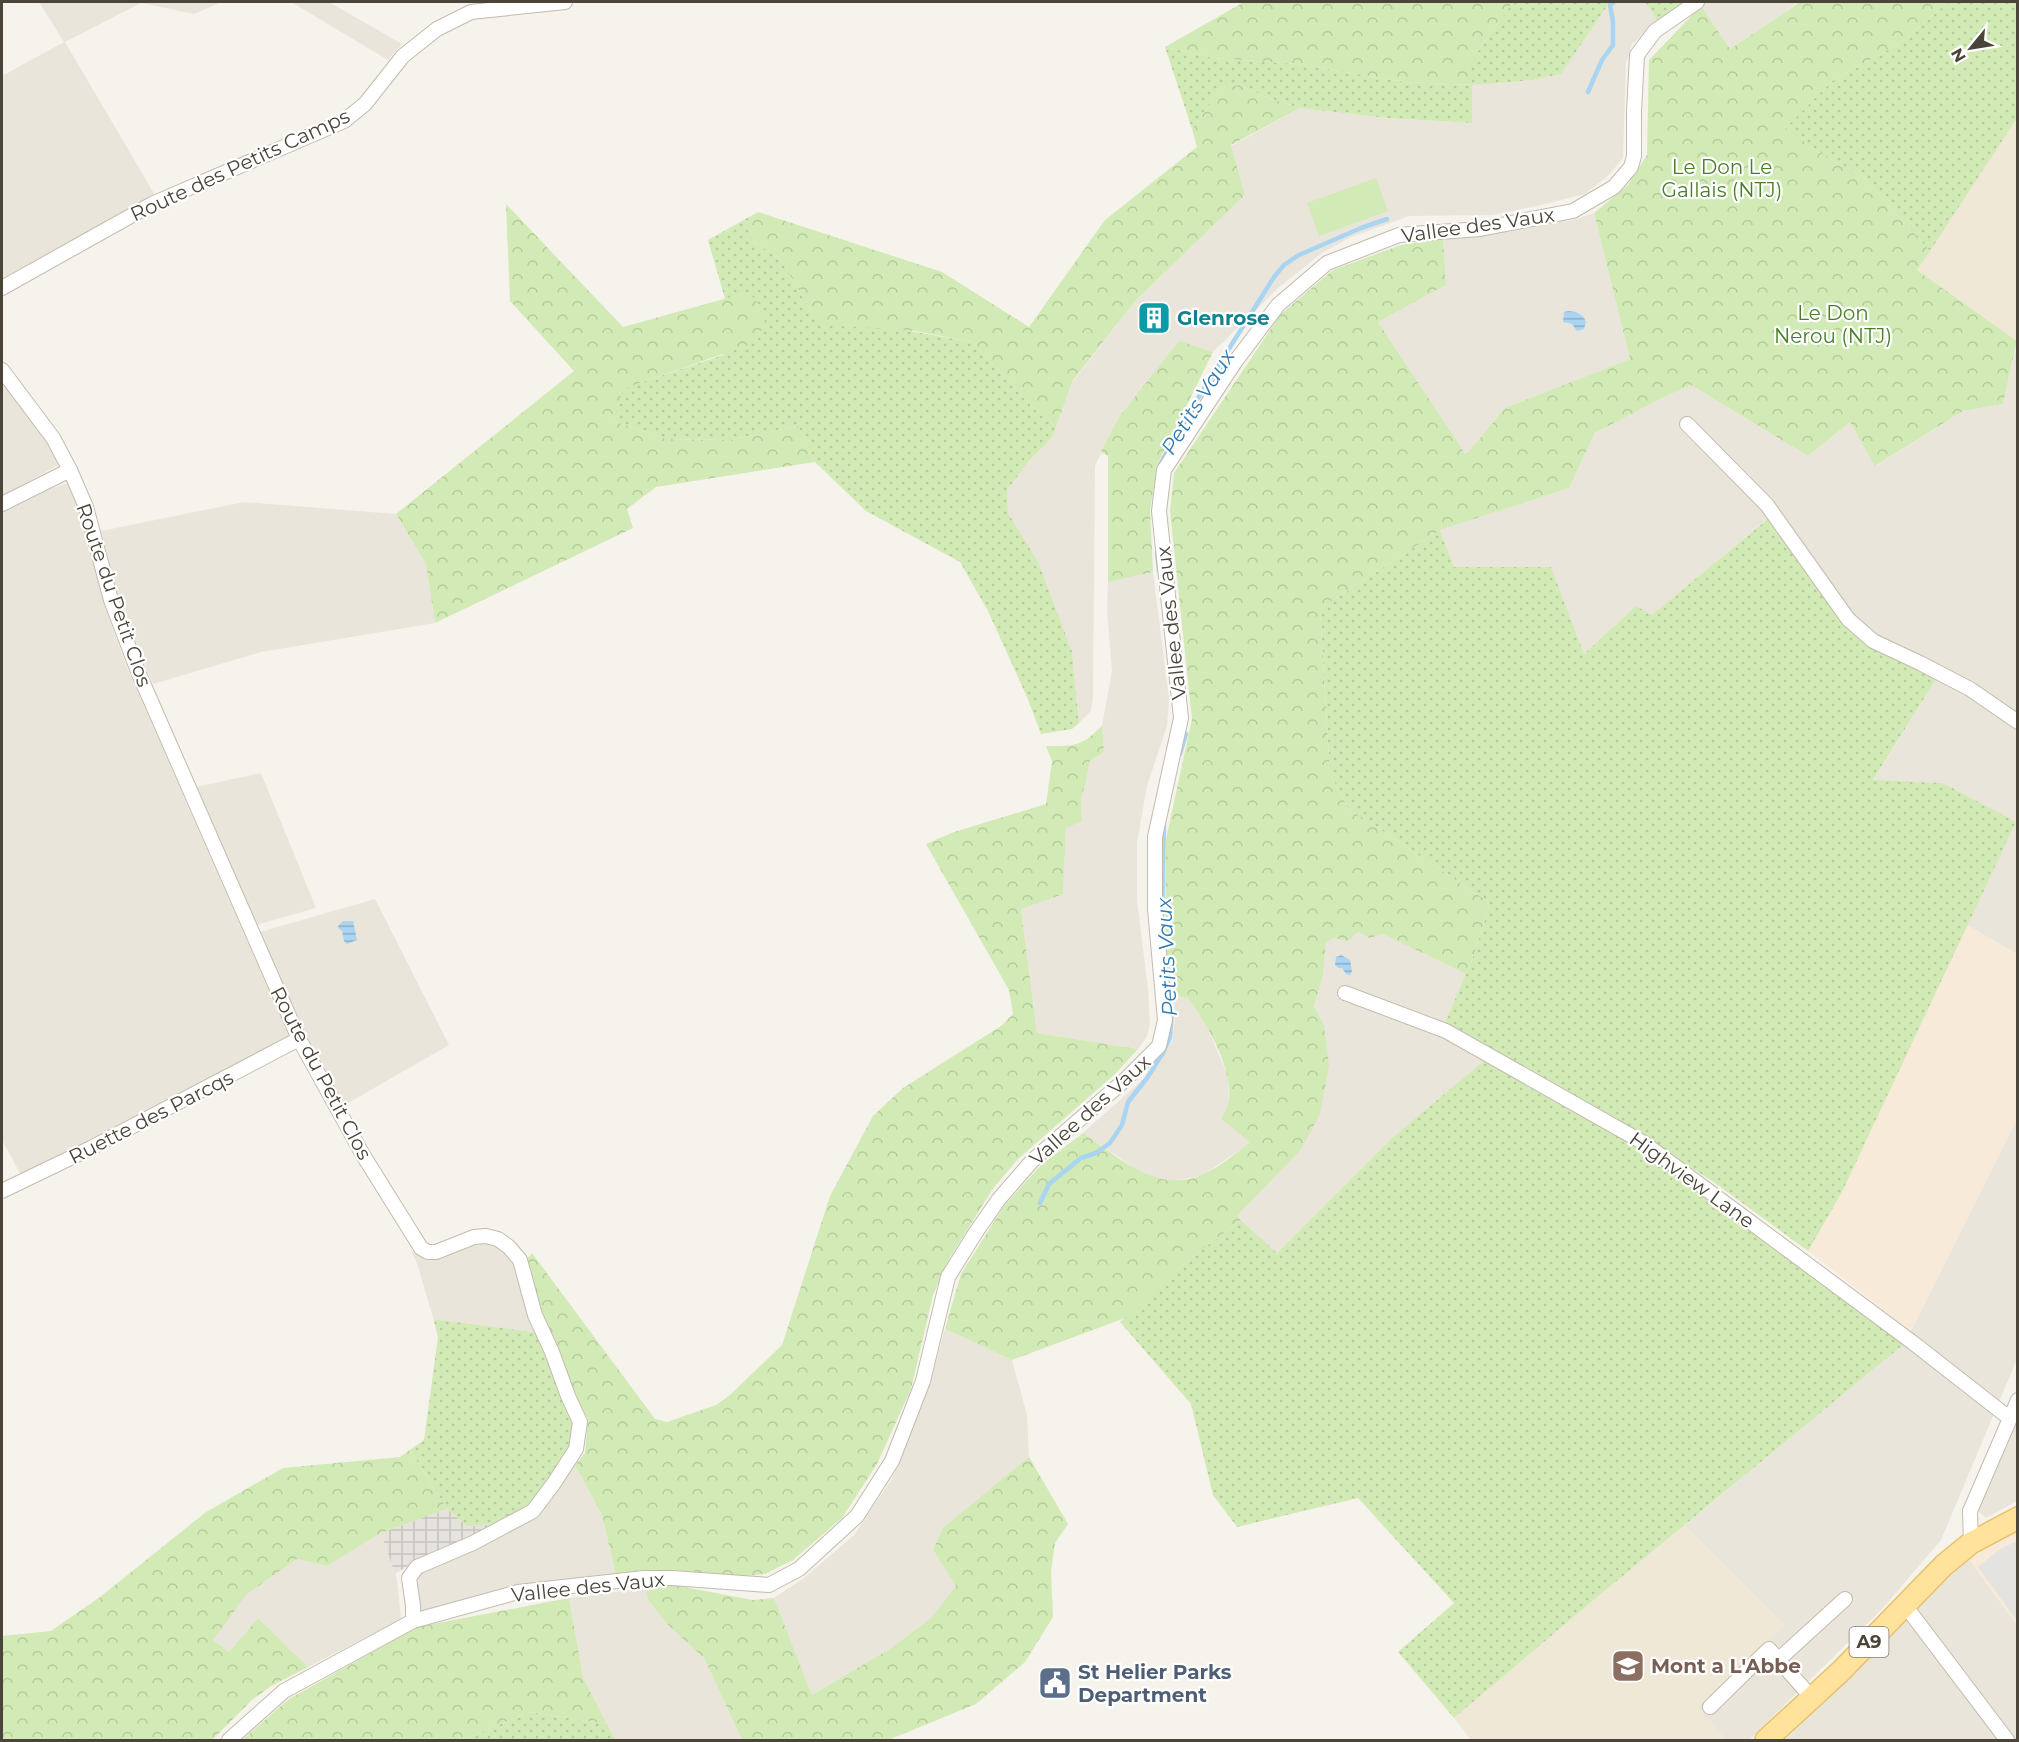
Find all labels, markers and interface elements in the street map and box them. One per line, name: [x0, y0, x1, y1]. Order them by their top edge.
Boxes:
north arrow: [1941, 18, 2001, 78]
text: N: [1947, 45, 1970, 66]
street label: Route des Petits Camps: [127, 103, 354, 226]
park label: Le Don Le Gallais (NTJ): [1662, 155, 1782, 202]
street label: Vallee des Vaux: [1400, 202, 1556, 248]
building icon: Glenrose: [1136, 300, 1172, 336]
park label: Le Don Nerou (NTJ): [1774, 301, 1892, 348]
place label: Glenrose: [1177, 306, 1270, 330]
water label: Petits Vaux: [1155, 344, 1240, 459]
street label: Route du Petit Clos: [71, 500, 157, 690]
street label: Vallee des Vaux: [1151, 545, 1191, 701]
water label: Petits Vaux: [1151, 896, 1182, 1017]
street label: Route du Petit Clos: [265, 982, 377, 1164]
street label: Vallee des Vaux: [1025, 1049, 1156, 1171]
street label: Ruette des Parcqs: [65, 1065, 238, 1169]
street label: Highview Lane: [1625, 1127, 1759, 1233]
street label: Vallee des Vaux: [510, 1567, 666, 1607]
road number: A9: [1850, 1627, 1888, 1657]
school or university icon: Mont a L'Abbe: [1610, 1648, 1646, 1684]
place label: Mont a L'Abbe: [1651, 1654, 1801, 1678]
place label: St Helier Parks Department: [1078, 1660, 1232, 1707]
public building icon: St Helier Parks Department: [1037, 1665, 1073, 1701]

